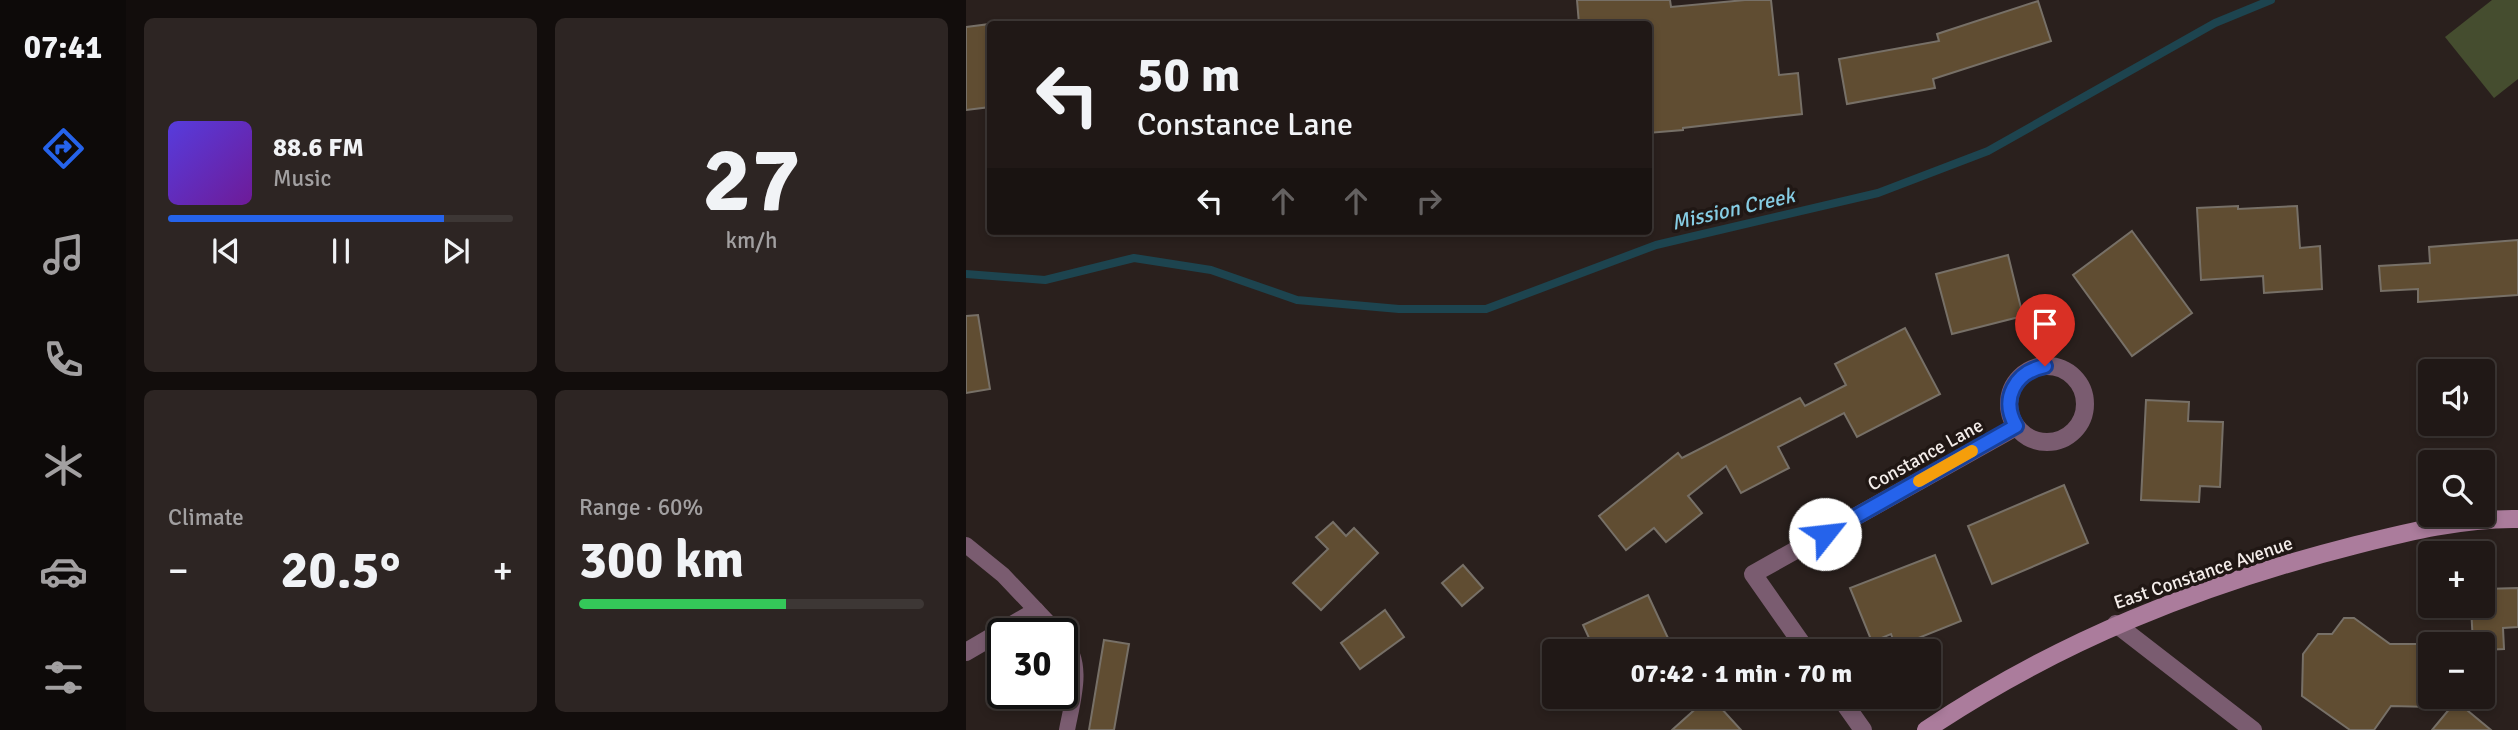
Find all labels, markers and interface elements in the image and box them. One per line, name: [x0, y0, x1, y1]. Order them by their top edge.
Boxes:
text: 07:41: [24, 28, 102, 67]
text: 50 m: [1137, 45, 1240, 105]
icon: left: [1022, 49, 1113, 140]
text: Constance Lane: [1137, 105, 1353, 144]
icon: directions: [39, 124, 88, 173]
text: 27: [702, 124, 801, 237]
text: 88.6 FM: [273, 132, 364, 164]
text: Music: [273, 164, 331, 193]
icon: left: [1191, 182, 1229, 220]
icon: ahead: [1264, 182, 1302, 220]
icon: ahead: [1337, 182, 1375, 220]
icon: right: [1410, 182, 1448, 220]
water label: Mission Creek: [1669, 182, 1799, 236]
text: km/h: [725, 226, 778, 255]
icon: music: [39, 230, 88, 279]
icon: previous: [207, 232, 245, 270]
icon: pause: [322, 232, 360, 270]
icon: next: [437, 232, 475, 270]
pin: [2015, 294, 2075, 366]
icon: arrive: [2026, 305, 2064, 343]
icon: phone: [39, 335, 88, 384]
map controls: [2418, 359, 2495, 709]
button: sound: [2418, 359, 2495, 436]
street label: Constance Lane: [1864, 413, 1987, 496]
icon: climate: [39, 441, 88, 490]
button: search: [2418, 450, 2495, 527]
text: Range · 60%: [579, 493, 703, 522]
position arrow: [1788, 497, 1862, 571]
text: Climate: [168, 503, 244, 532]
text: 300 km: [579, 528, 744, 592]
street label: East Constance Avenue: [2111, 531, 2296, 615]
text: 20.5°: [281, 538, 400, 602]
button: +: [2418, 541, 2495, 618]
icon: car: [39, 547, 88, 596]
text: −: [168, 547, 189, 594]
text: +: [492, 547, 513, 594]
speed limit sign: 30: [987, 618, 1078, 709]
button: −: [2418, 632, 2495, 709]
icon: filters: [39, 653, 88, 702]
text: 07:42 · 1 min · 70 m: [1631, 658, 1852, 690]

